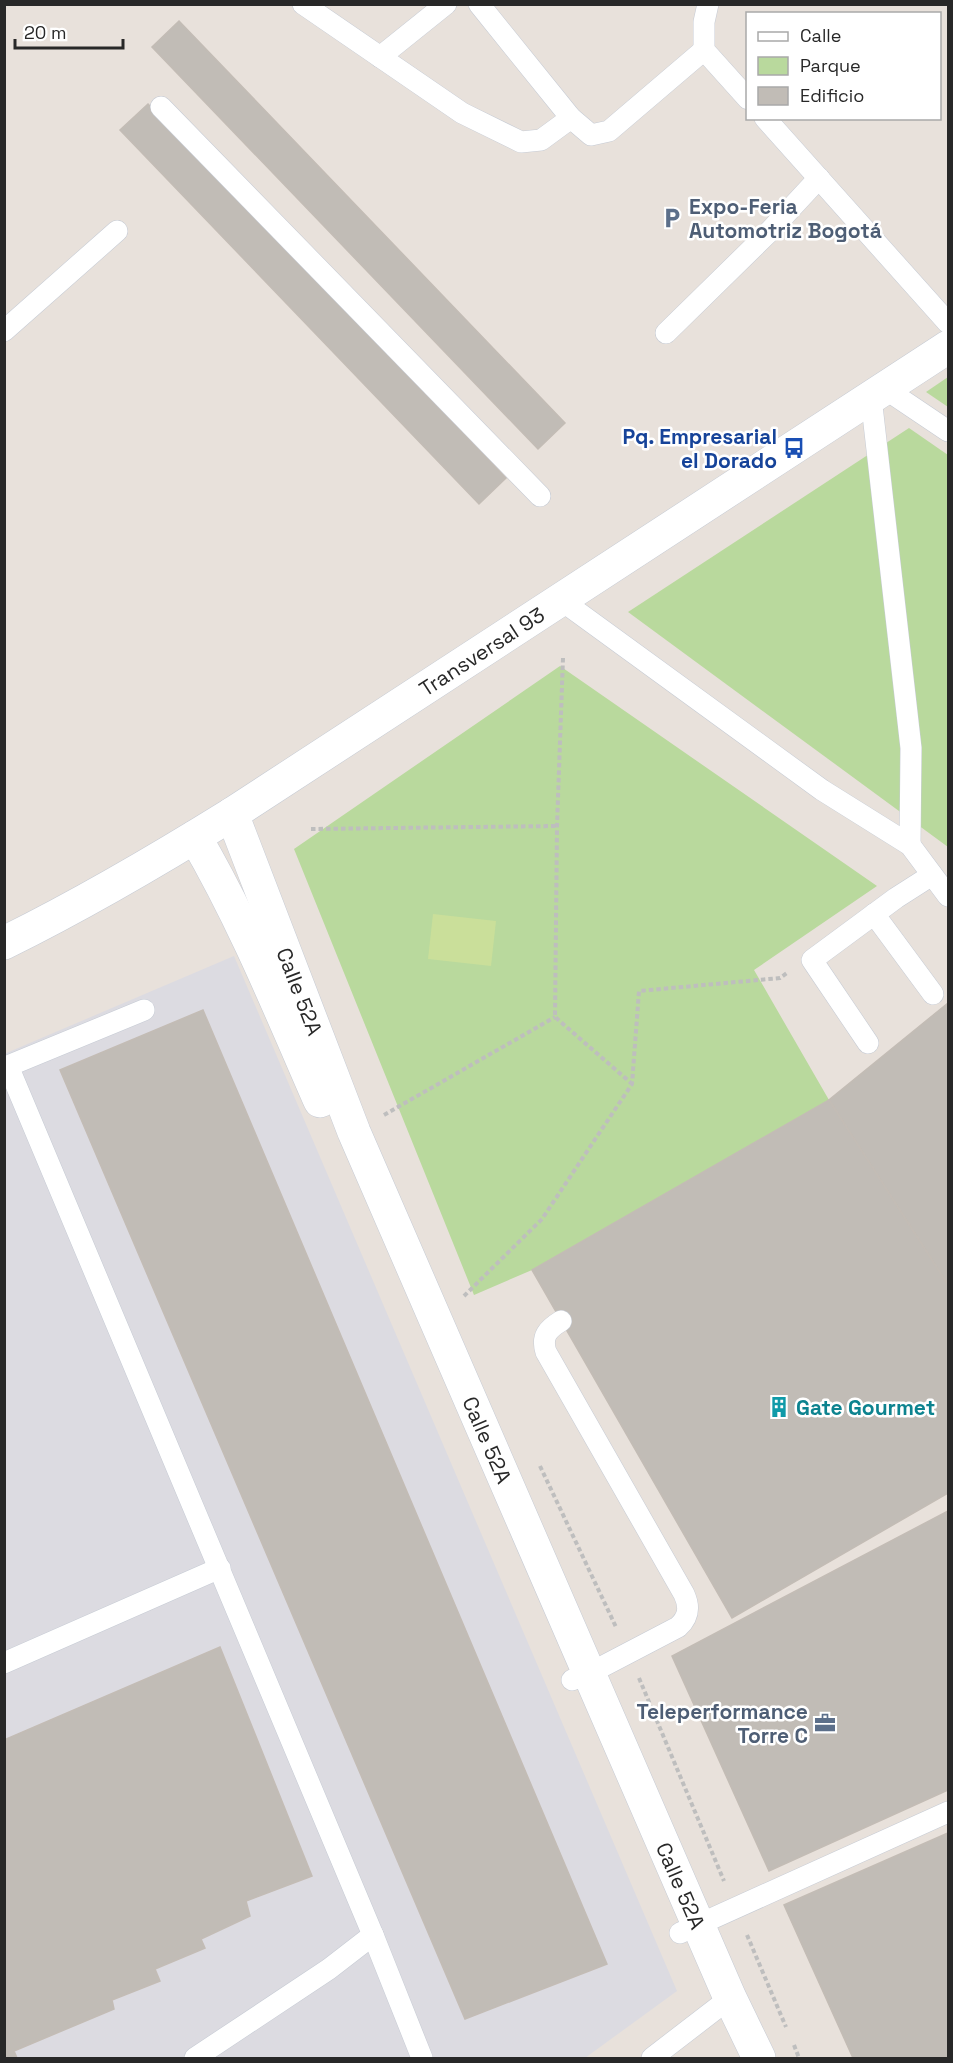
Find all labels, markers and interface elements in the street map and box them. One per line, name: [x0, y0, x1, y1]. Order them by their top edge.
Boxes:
scale bar: [15, 12, 123, 50]
legend: [746, 12, 941, 120]
text: 20 m: [24, 21, 67, 44]
text: Calle: [800, 24, 841, 47]
text: Parque: [800, 54, 861, 77]
text: Edificio: [800, 84, 864, 107]
place label: Expo-Feria Automotriz Bogotá: [689, 193, 882, 244]
parking icon: Expo-Feria Automotriz Bogotá: [660, 206, 684, 230]
place label: Pq. Empresarial el Dorado: [623, 423, 777, 474]
bus stop icon: Pq. Empresarial el Dorado: [782, 436, 806, 460]
street label: Transversal 93: [414, 601, 549, 702]
street label: Calle 52A: [271, 944, 329, 1039]
street label: Calle 52A: [457, 1392, 518, 1487]
place label: Gate Gourmet: [796, 1394, 935, 1421]
building icon: Gate Gourmet: [767, 1395, 791, 1419]
place label: Teleperformance Torre C: [637, 1698, 808, 1749]
office icon: Teleperformance Torre C: [813, 1711, 837, 1735]
street label: Calle 52A: [650, 1838, 712, 1933]

